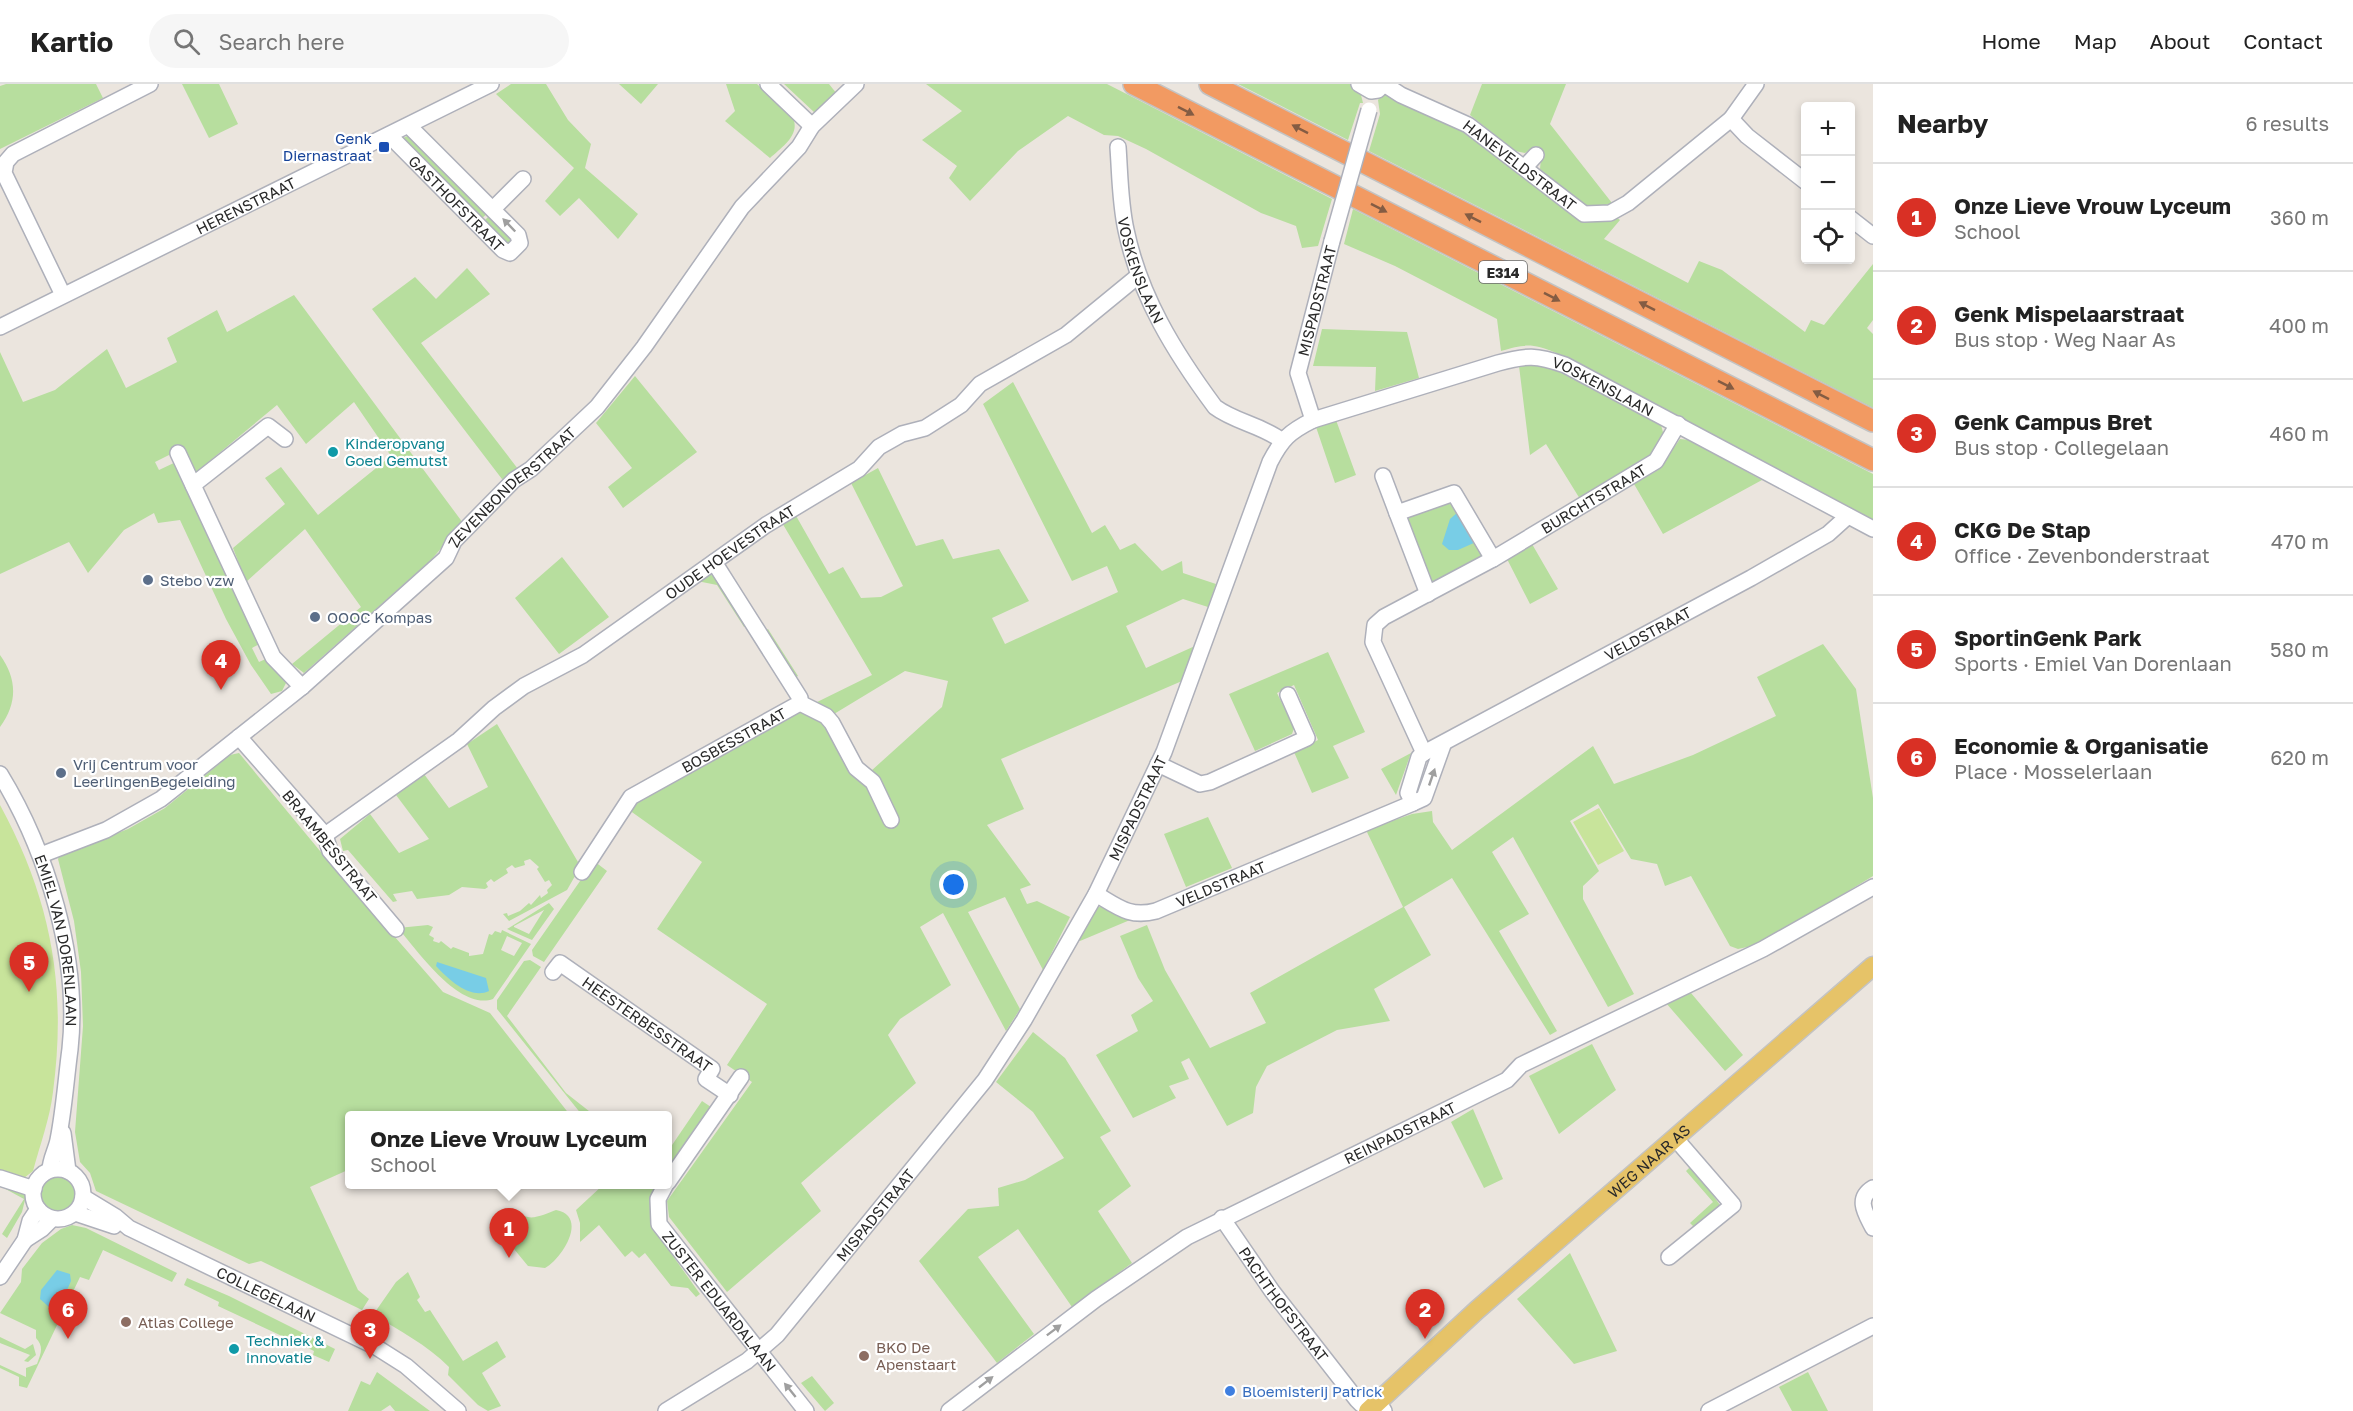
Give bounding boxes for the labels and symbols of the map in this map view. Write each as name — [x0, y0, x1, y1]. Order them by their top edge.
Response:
one-way arrow — [1177, 105, 1195, 115]
street label: HANEVELDSTRAAT — [1460, 116, 1580, 214]
one-way arrow — [1291, 125, 1308, 134]
place label: Genk Diernastraat — [283, 129, 373, 164]
marker: Genk Diernastraat — [377, 140, 391, 154]
street label: GASTHOFSTRAAT — [405, 151, 508, 255]
street label: HERENSTRAAT — [193, 173, 298, 238]
one-way arrow — [1370, 204, 1387, 213]
one-way arrow — [1465, 213, 1482, 223]
street label: VOSKENSLAAN — [1115, 215, 1168, 326]
one-way arrow — [503, 219, 517, 233]
street label: MISPADSTRAAT — [1294, 243, 1340, 358]
road number: E314 — [1479, 261, 1527, 283]
one-way arrow — [1544, 292, 1561, 302]
one-way arrow — [1638, 301, 1655, 311]
street label: VOSKENSLAAN — [1550, 352, 1657, 420]
one-way arrow — [1718, 381, 1735, 390]
one-way arrow — [1812, 390, 1830, 400]
street label: ZEVENBONDERSTRAAT — [444, 423, 579, 550]
place label: Kinderopvang Goed Gemutst — [345, 434, 448, 469]
marker: Kinderopvang Goed Gemutst — [326, 445, 340, 459]
street label: BURCHTSTRAAT — [1538, 460, 1649, 537]
street label: OUDE HOEVESTRAAT — [661, 501, 798, 603]
place label: Stebo vzw — [160, 571, 234, 589]
marker: Stebo vzw — [141, 573, 155, 587]
street label: VELDSTRAAT — [1601, 603, 1694, 664]
place label: OOOC Kompas — [327, 608, 432, 626]
marker: OOOC Kompas — [308, 610, 322, 624]
pin: 4 — [202, 640, 240, 690]
street label: BOSBESSTRAAT — [678, 704, 789, 776]
street label: MISPADSTRAAT — [1104, 753, 1170, 863]
place label: Vrij Centrum voor LeerlingenBegeleiding — [73, 755, 236, 790]
marker: Vrij Centrum voor LeerlingenBegeleiding — [54, 766, 68, 780]
one-way arrow — [1427, 768, 1437, 786]
street label: BRAAMBESSTRAAT — [279, 786, 381, 906]
street label: EMIEL VAN DORENLAAN — [31, 852, 81, 1027]
street label: VELDSTRAAT — [1173, 857, 1268, 911]
your location — [939, 870, 968, 899]
pin: 5 — [9, 942, 48, 992]
street label: HEESTERBESSTRAAT — [579, 972, 716, 1075]
street label: REINPADSTRAAT — [1341, 1098, 1459, 1168]
street label: WEG NAAR AS — [1604, 1120, 1694, 1201]
street label: MISPADSTRAAT — [832, 1165, 918, 1265]
pin: 1 — [490, 1208, 528, 1258]
street label: ZUSTER EDUARDALAAN — [659, 1227, 780, 1375]
street label: PACHTHOFSTRAAT — [1235, 1243, 1332, 1365]
street label: COLLEGELAAN — [214, 1263, 319, 1326]
pin: 6 — [48, 1290, 88, 1339]
pin: 2 — [1406, 1290, 1444, 1339]
pin: 3 — [350, 1310, 389, 1359]
place label: Atlas College — [138, 1313, 234, 1331]
marker: Atlas College — [119, 1315, 133, 1329]
one-way arrow — [1045, 1324, 1061, 1336]
place label: Techniek & innovatie — [246, 1331, 324, 1366]
place label: BKO De Apenstaart — [876, 1338, 956, 1373]
marker: Techniek & innovatie — [227, 1342, 241, 1356]
marker: BKO De Apenstaart — [857, 1349, 871, 1363]
one-way arrow — [978, 1377, 993, 1389]
one-way arrow — [783, 1382, 796, 1398]
place label: Bloemisterij Patrick — [1242, 1382, 1383, 1400]
marker: Bloemisterij Patrick — [1223, 1384, 1237, 1398]

